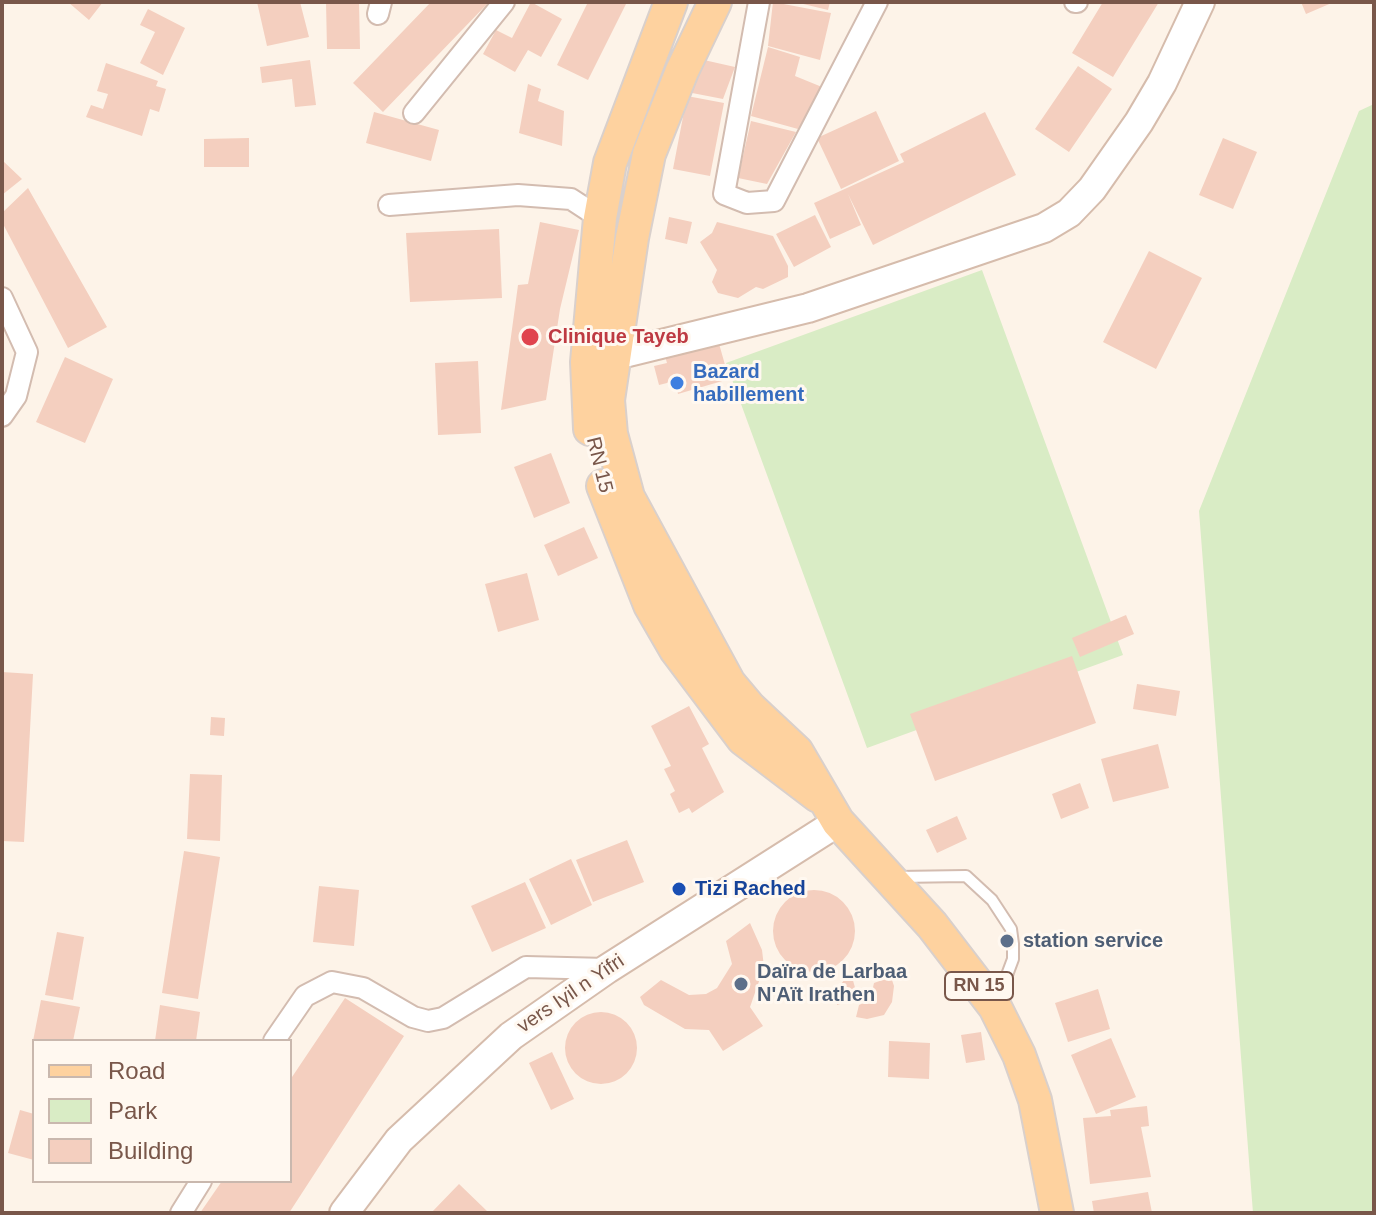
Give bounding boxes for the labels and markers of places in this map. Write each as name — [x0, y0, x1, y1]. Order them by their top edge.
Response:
place label: Clinique Tayeb — [548, 325, 689, 349]
marker: Clinique Tayeb — [519, 326, 541, 348]
place label: Bazard habillement — [693, 360, 804, 407]
marker: Bazard habillement — [668, 374, 686, 392]
place label: Tizi Rached — [695, 877, 806, 901]
marker: Tizi Rached — [670, 880, 688, 898]
place label: station service — [1023, 929, 1163, 953]
marker: station service — [998, 932, 1016, 950]
place label: Daïra de Larbaa N'Aït Irathen — [757, 960, 907, 1007]
marker: Daïra de Larbaa N'Aït Irathen — [732, 975, 750, 993]

